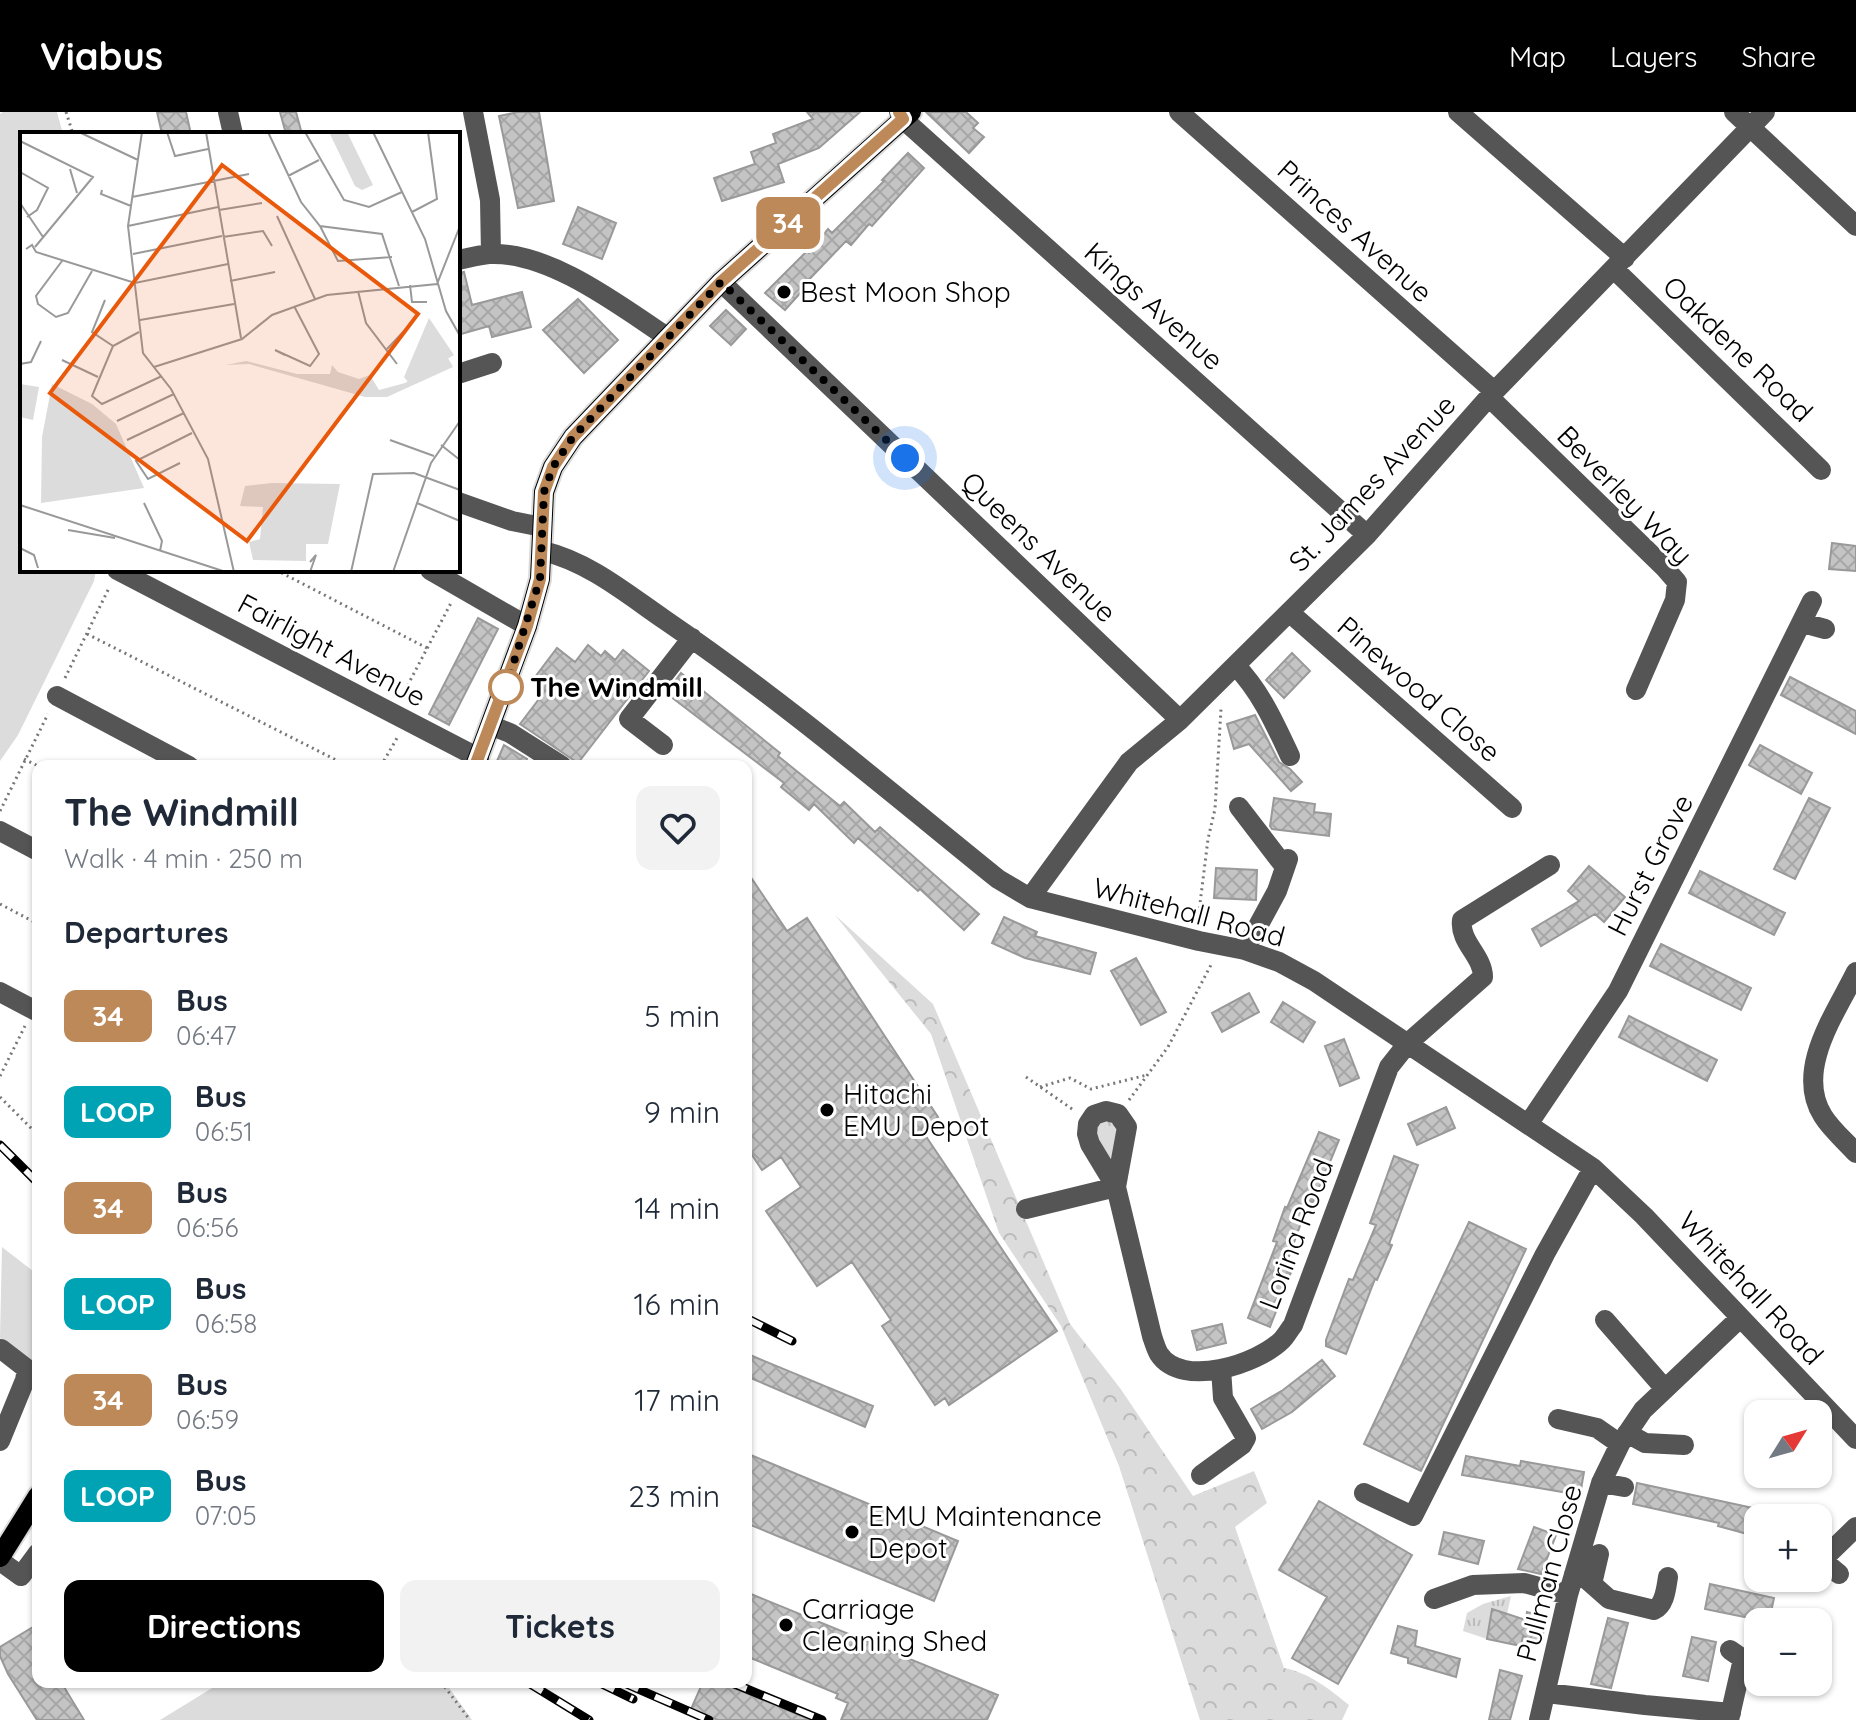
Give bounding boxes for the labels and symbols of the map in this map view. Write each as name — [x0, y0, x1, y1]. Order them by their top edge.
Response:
inset map — [20, 132, 460, 572]
street label: Princes Avenue — [1271, 152, 1440, 309]
line badge: 34 — [752, 197, 824, 249]
street label: Kings Avenue — [1078, 234, 1231, 377]
street label: Oakdene Road — [1656, 268, 1821, 429]
place label: Best Moon Shop — [800, 274, 1011, 309]
marker: Best Moon Shop — [775, 283, 793, 301]
street label: St. James Avenue — [1281, 387, 1462, 578]
street label: Beverley Way — [1550, 418, 1701, 572]
your location — [885, 438, 925, 478]
street label: Queens Avenue — [955, 464, 1124, 629]
street label: Fairlight Avenue — [232, 585, 432, 714]
street label: Pinewood Close — [1331, 608, 1508, 769]
place label: The Windmill — [530, 669, 703, 704]
marker: The Windmill — [489, 670, 523, 704]
street label: Hurst Grove — [1599, 788, 1700, 941]
street label: Whitehall Road — [1089, 869, 1289, 954]
place label: Hitachi EMU Depot — [843, 1076, 989, 1143]
marker: Hitachi EMU Depot — [818, 1101, 836, 1119]
street label: Lorina Road — [1251, 1153, 1340, 1314]
street label: Whitehall Road — [1671, 1204, 1831, 1372]
north arrow — [1744, 1400, 1832, 1488]
street label: Pullman Close — [1508, 1480, 1589, 1665]
place label: EMU Maintenance Depot — [868, 1498, 1102, 1565]
marker: EMU Maintenance Depot — [843, 1523, 861, 1541]
place label: Carriage Cleaning Shed — [802, 1591, 987, 1658]
marker: Carriage Cleaning Shed — [777, 1616, 795, 1634]

